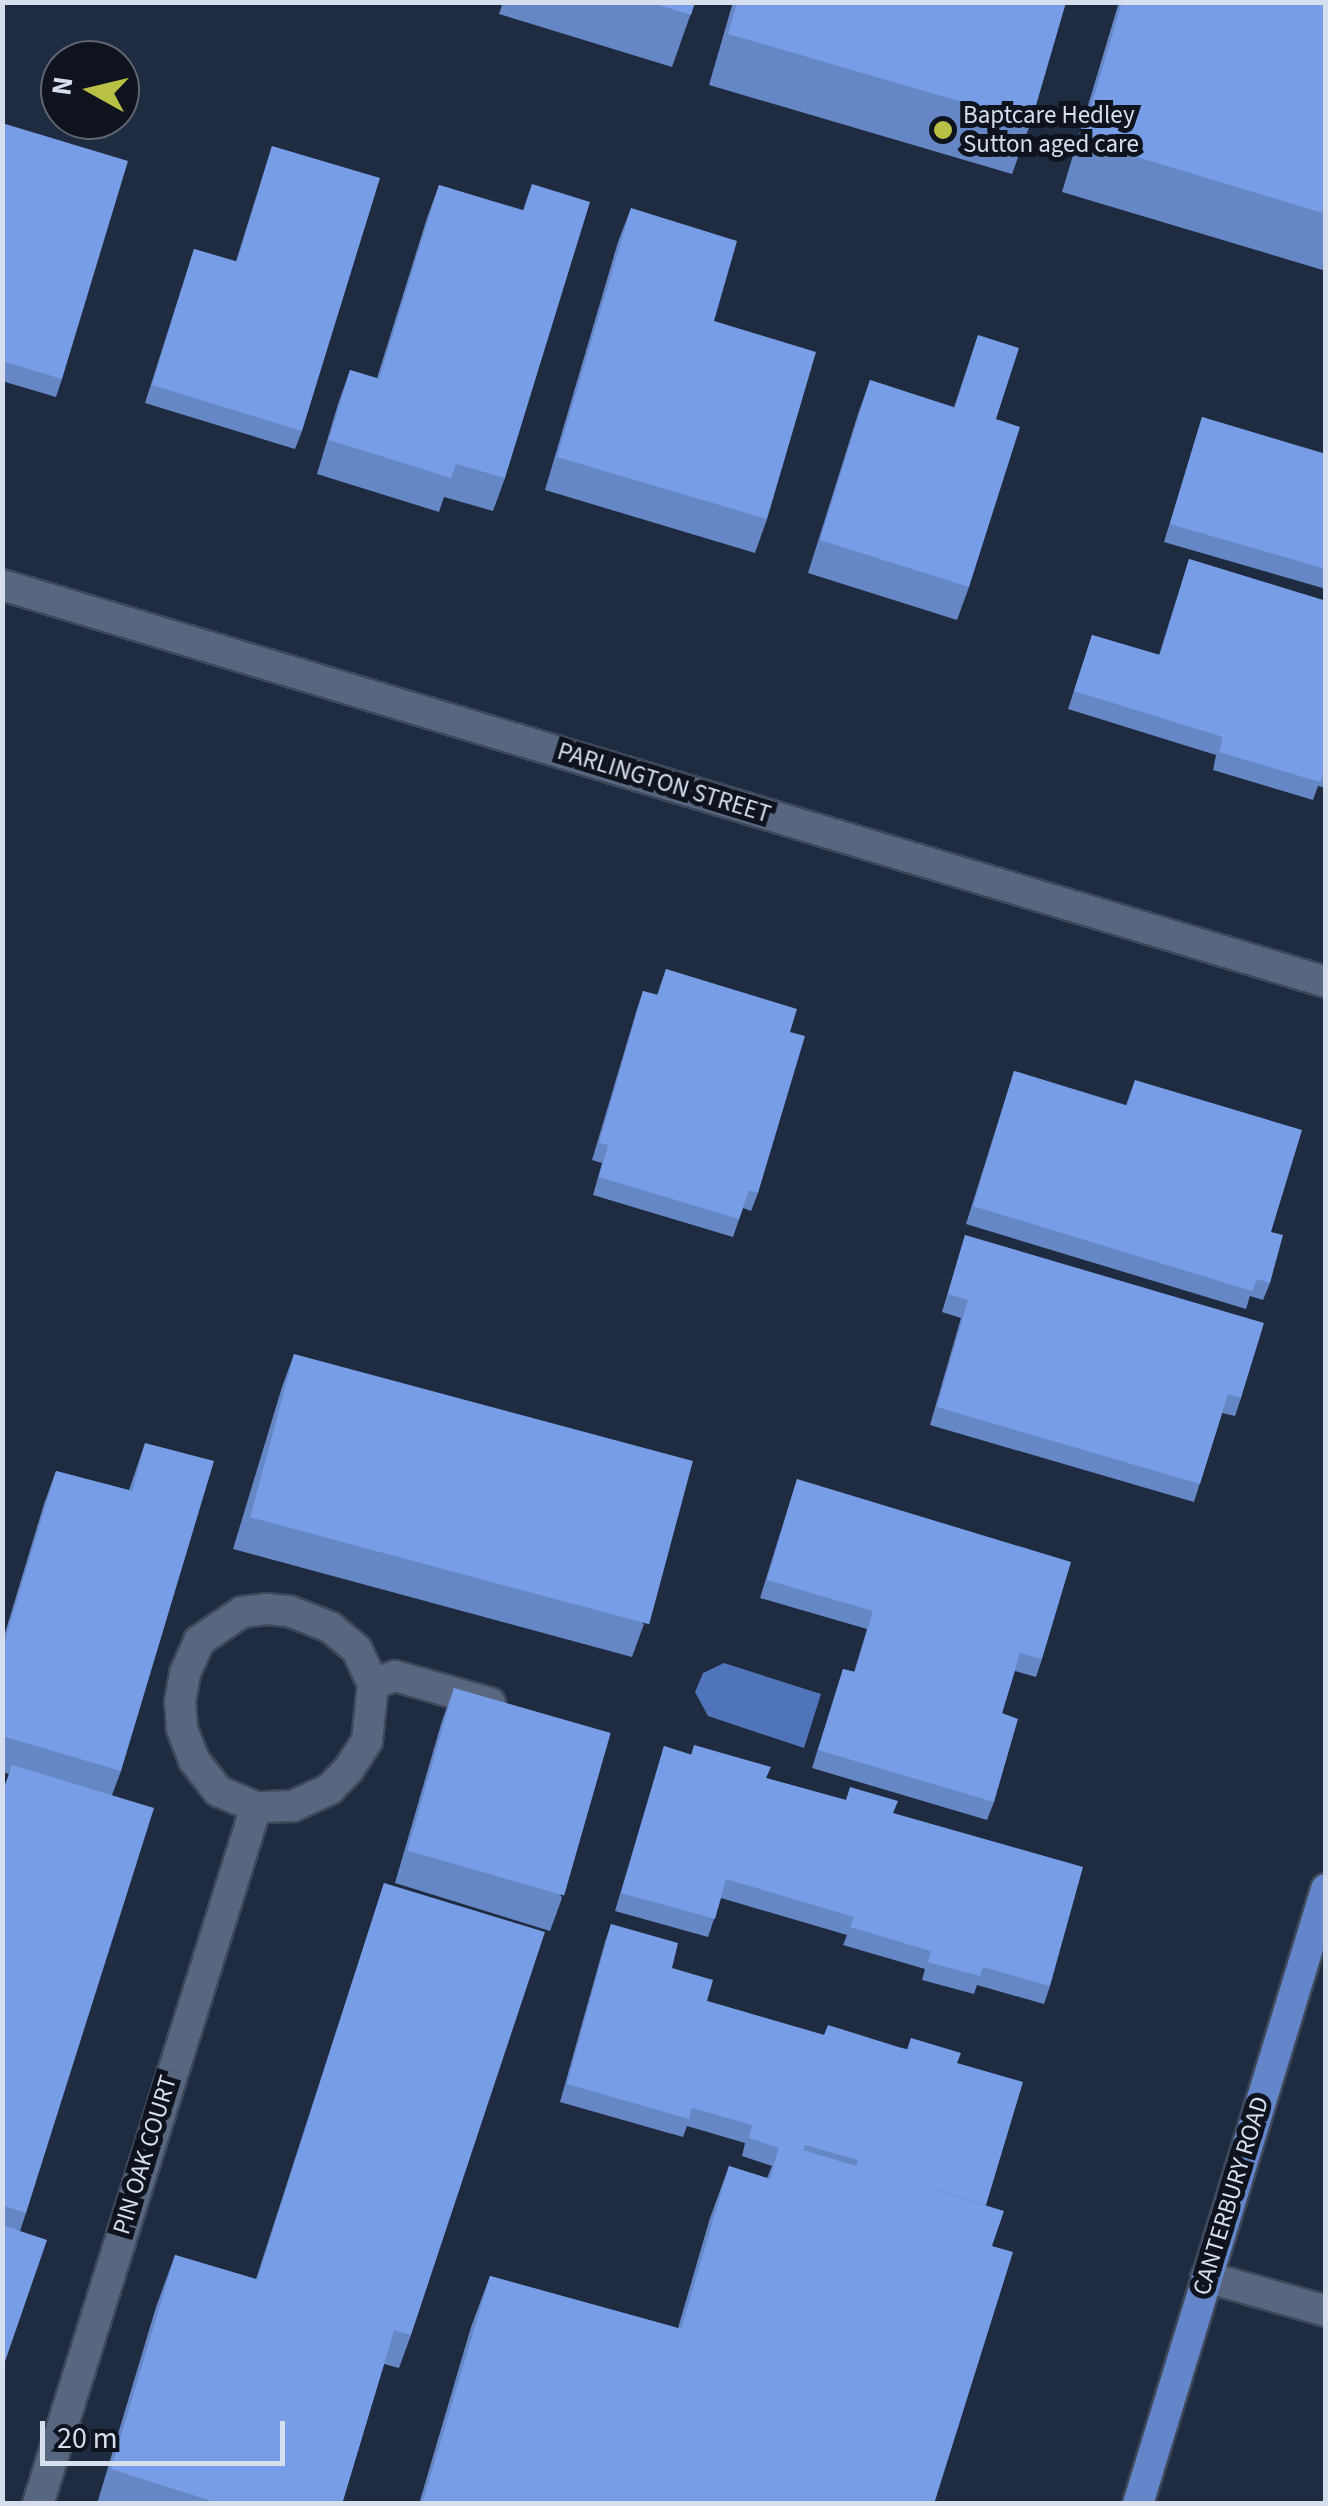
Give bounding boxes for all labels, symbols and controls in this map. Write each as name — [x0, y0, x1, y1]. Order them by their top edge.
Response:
north arrow — [40, 40, 140, 140]
text: N — [41, 74, 83, 98]
place label: Baptcare Hedley Sutton aged care — [963, 101, 1139, 160]
marker: Baptcare Hedley Sutton aged care — [932, 119, 954, 141]
street label: PARLINGTON STREET — [554, 736, 774, 830]
street label: PIN OAK COURT — [107, 2072, 183, 2238]
street label: CANTERBURY ROAD — [1187, 2093, 1275, 2299]
scale bar — [45, 2401, 290, 2463]
text: 20 m — [57, 2417, 118, 2460]

